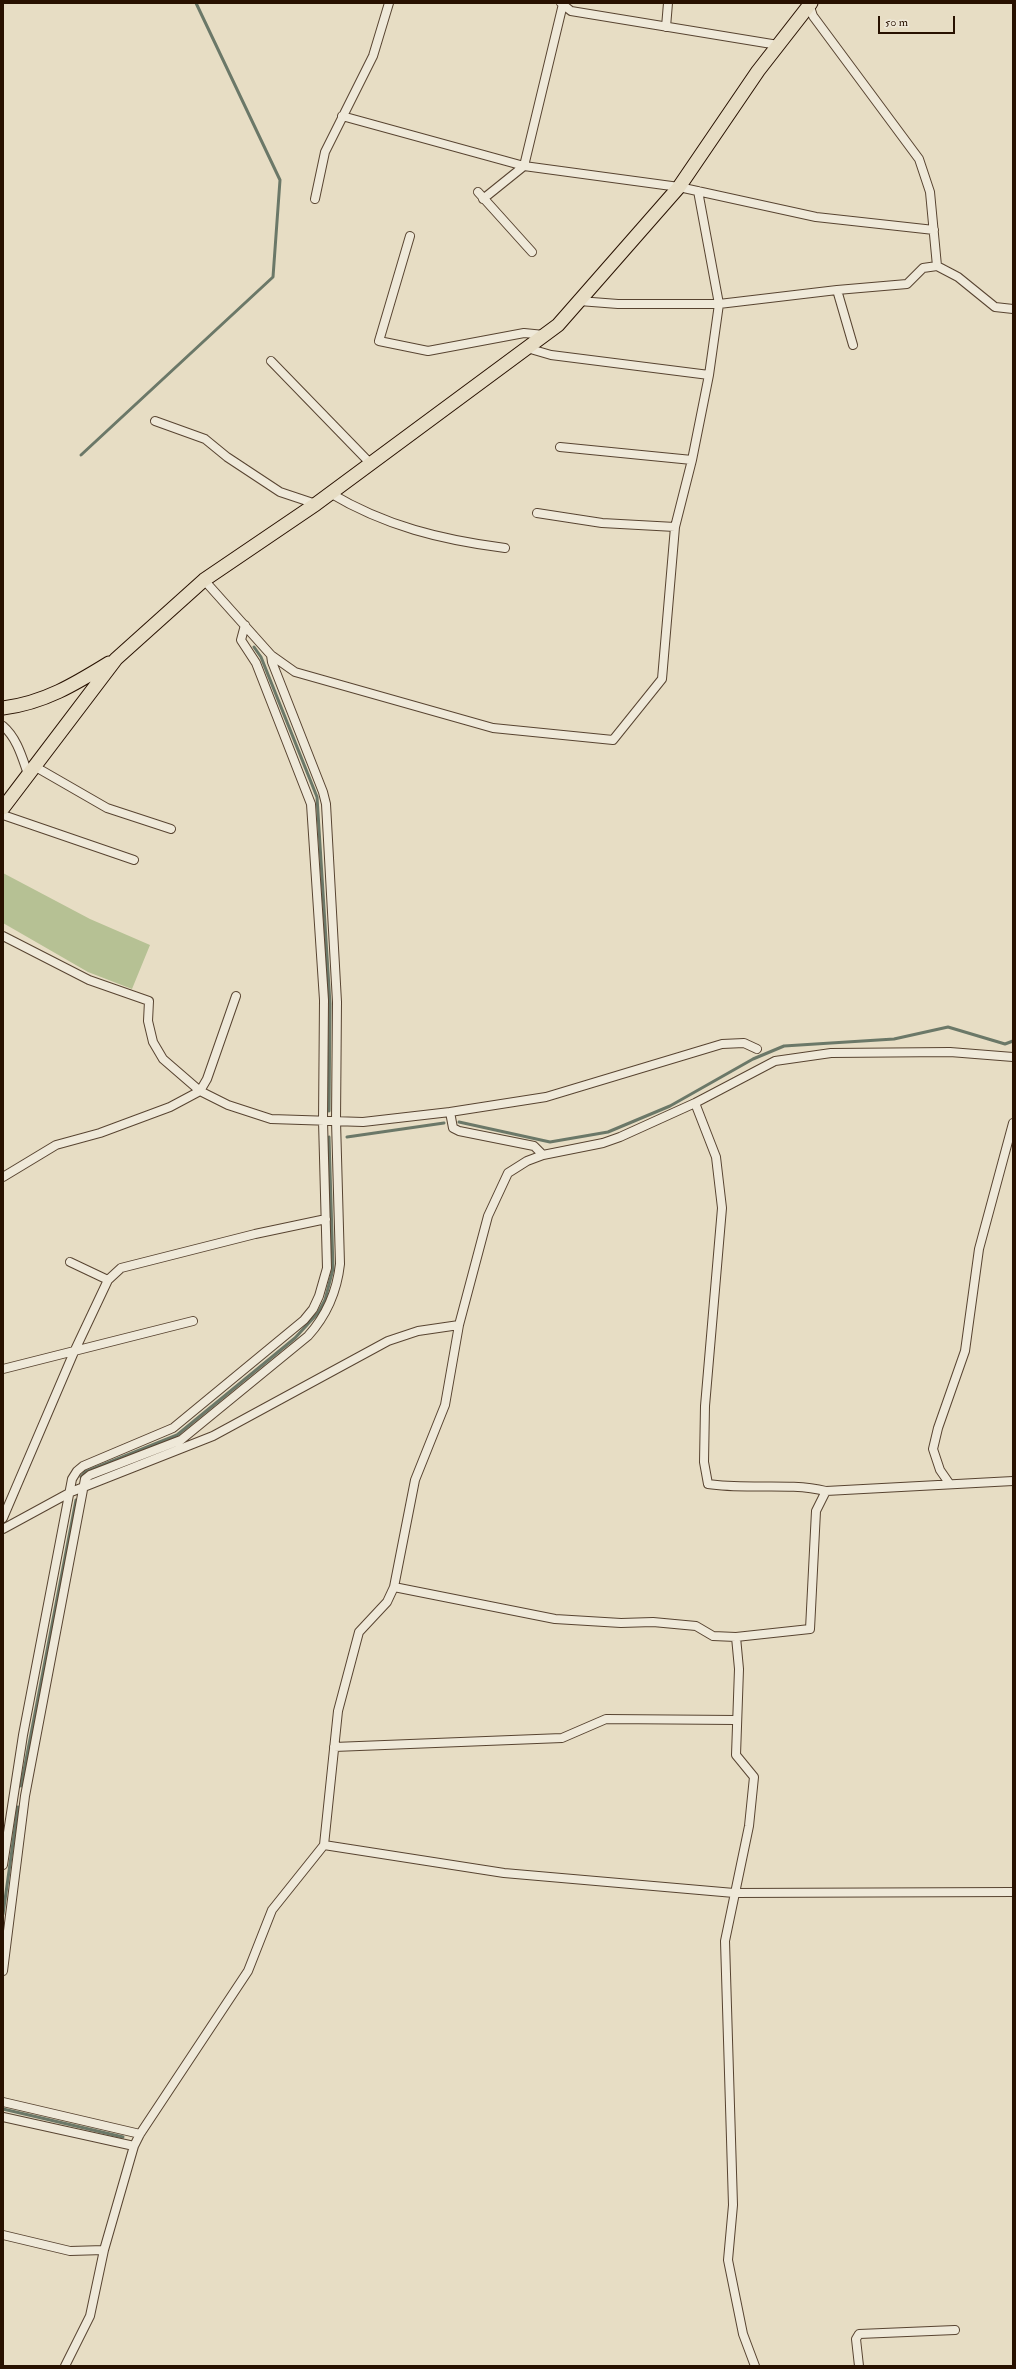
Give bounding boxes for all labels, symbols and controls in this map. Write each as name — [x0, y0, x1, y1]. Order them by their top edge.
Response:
scale bar — [880, 8, 957, 34]
text: 50 m — [885, 15, 908, 30]

